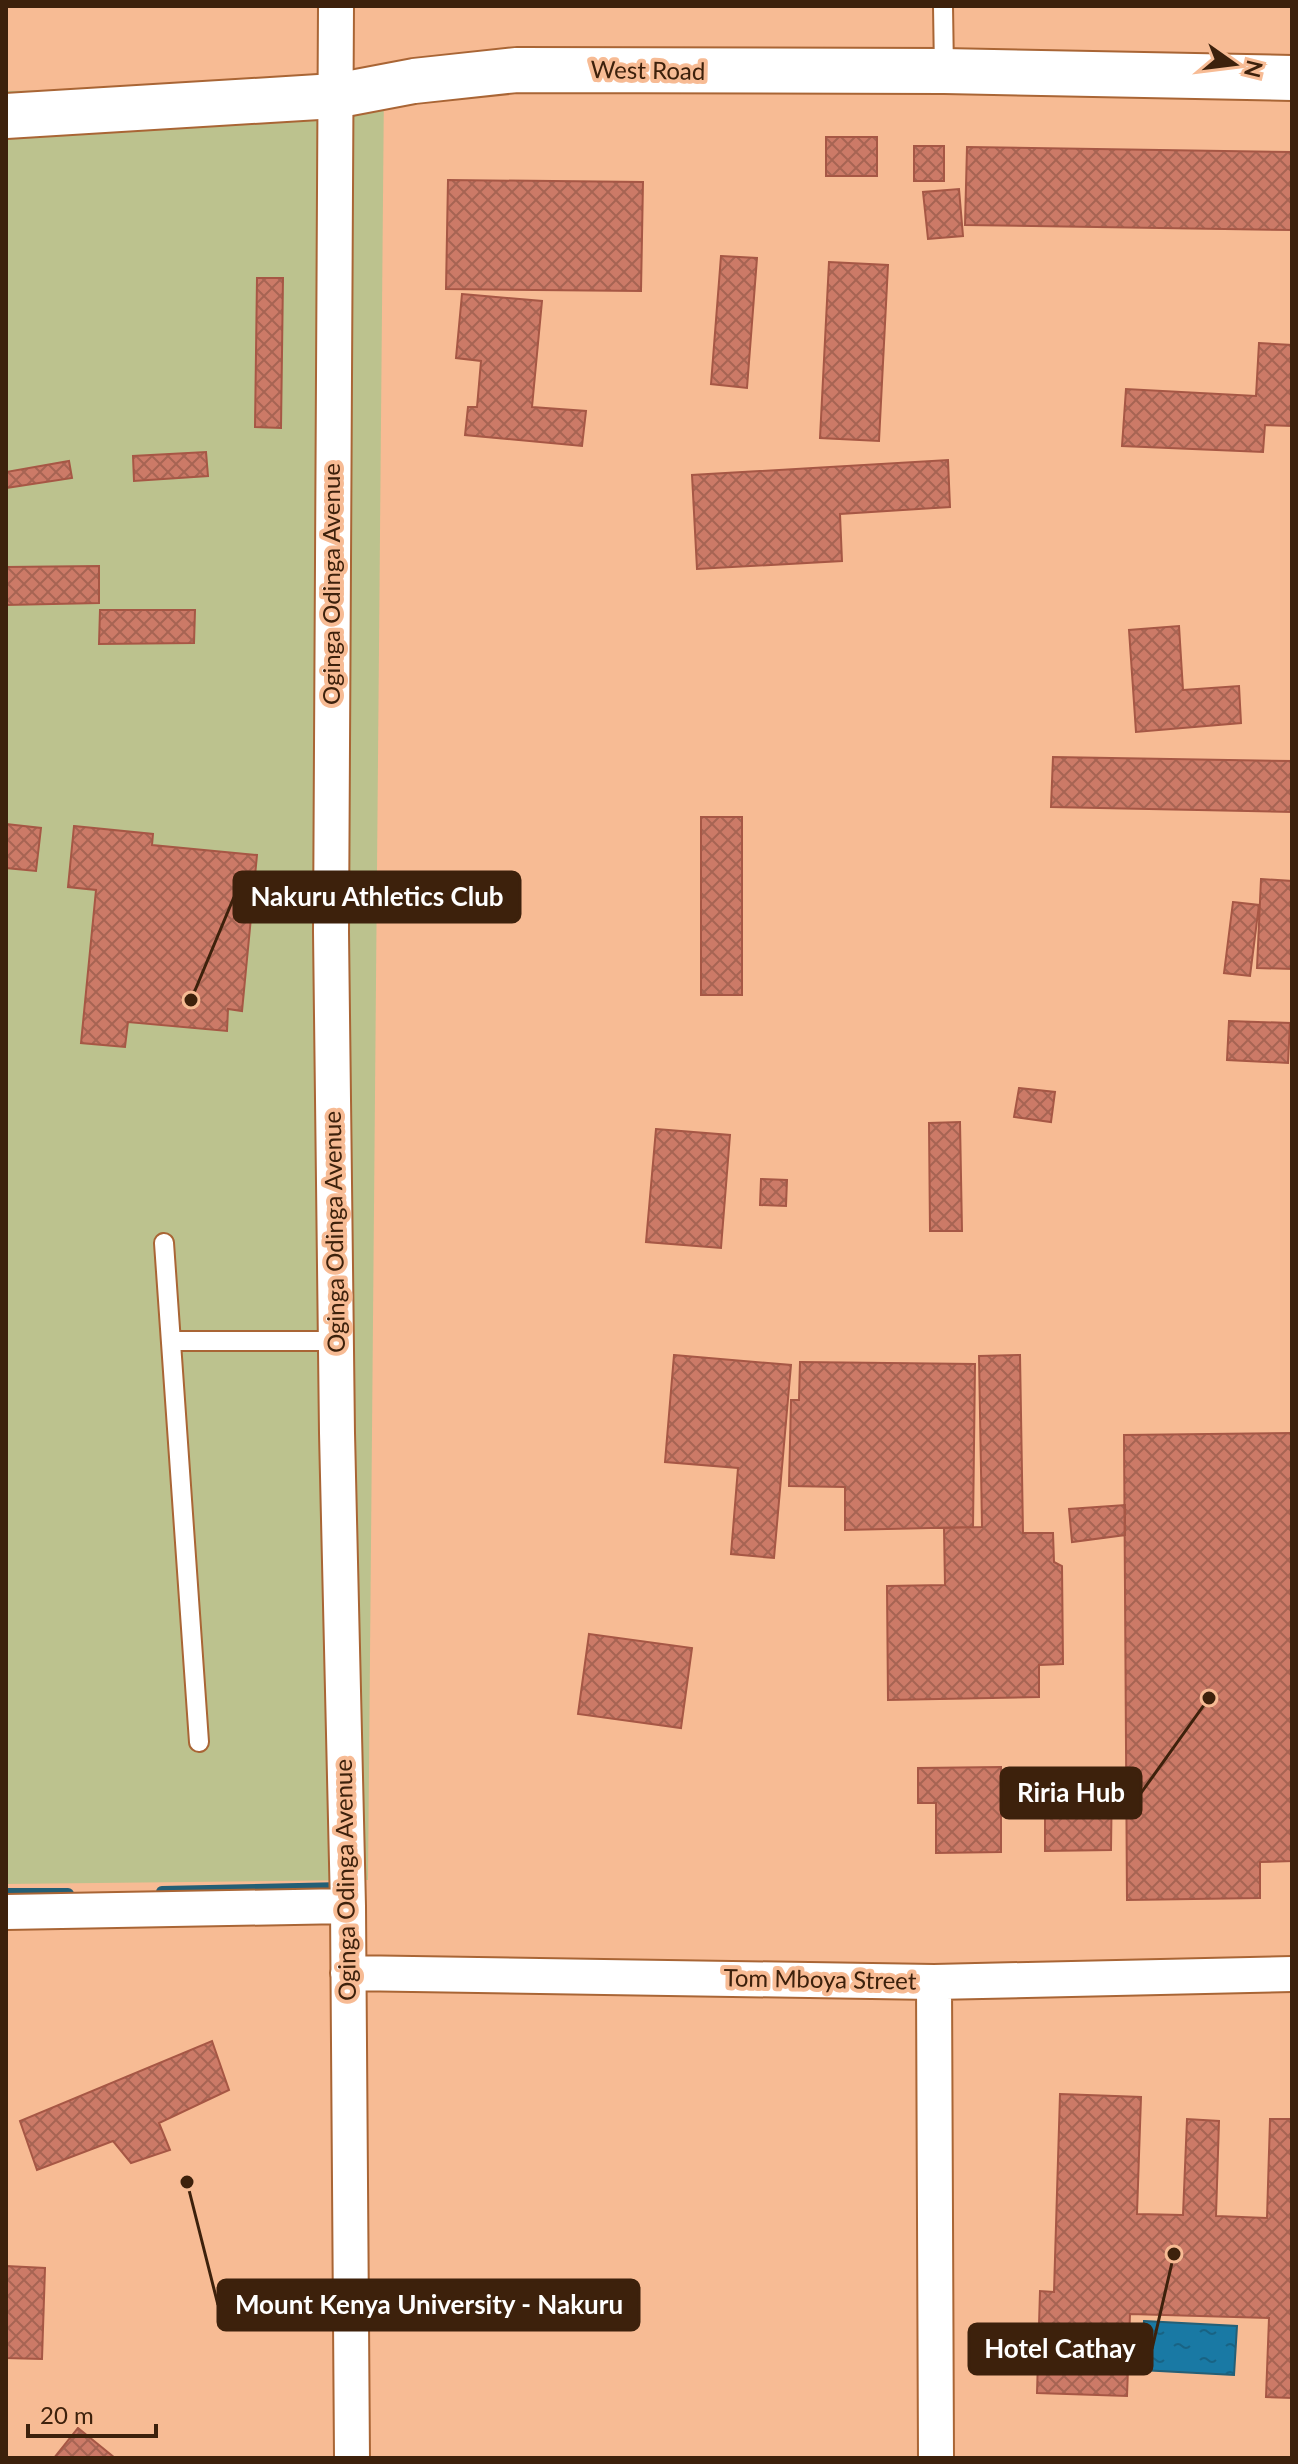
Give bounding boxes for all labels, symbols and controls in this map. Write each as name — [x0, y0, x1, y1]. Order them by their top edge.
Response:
north arrow — [1194, 24, 1274, 104]
street label: West Road — [591, 54, 706, 85]
text: N — [1239, 57, 1269, 80]
street label: Oginga Odinga Avenue — [316, 463, 345, 705]
callout: Nakuru Athletics Club — [234, 872, 520, 922]
text: Nakuru Athletics Club — [250, 880, 504, 912]
street label: Oginga Odinga Avenue — [317, 1111, 350, 1353]
street label: Oginga Odinga Avenue — [328, 1759, 361, 2001]
callout: Riria Hub — [1001, 1768, 1141, 1818]
text: Riria Hub — [1017, 1776, 1125, 1808]
street label: Tom Mboya Street — [723, 1962, 917, 1995]
callout: Mount Kenya University - Nakuru — [218, 2280, 639, 2330]
text: Mount Kenya University - Nakuru — [235, 2288, 623, 2320]
callout: Hotel Cathay — [969, 2324, 1152, 2374]
text: Hotel Cathay — [984, 2332, 1136, 2364]
scale bar — [28, 2388, 156, 2438]
text: 20 m — [40, 2400, 94, 2429]

